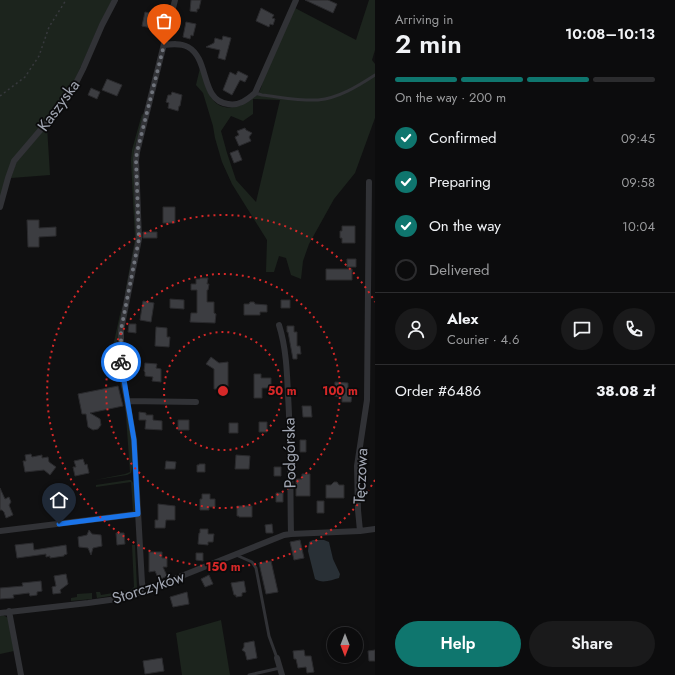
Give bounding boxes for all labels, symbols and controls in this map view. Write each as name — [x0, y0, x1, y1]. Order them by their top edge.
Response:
pin — [147, 4, 181, 45]
icon: bag — [153, 10, 175, 32]
text: Arriving in — [395, 10, 453, 29]
text: 10:08–10:13 — [565, 23, 655, 45]
text: 2 min — [395, 25, 462, 63]
street label: Kaszyska — [32, 75, 85, 136]
text: On the way · 200 m — [395, 88, 506, 107]
icon: check — [395, 127, 417, 149]
text: Confirmed — [429, 127, 497, 149]
text: 09:45 — [621, 129, 655, 148]
icon: check — [395, 171, 417, 193]
text: Preparing — [429, 171, 491, 193]
text: 09:58 — [621, 173, 655, 192]
icon: check — [395, 215, 417, 237]
text: On the way — [429, 215, 501, 237]
text: 10:04 — [622, 217, 655, 236]
text: Delivered — [429, 259, 490, 281]
button: person — [395, 308, 437, 350]
text: Alex — [447, 308, 478, 330]
button: chat — [561, 308, 603, 350]
button: phone — [613, 308, 655, 350]
text: Courier · 4.6 — [447, 330, 520, 349]
courier — [101, 342, 141, 382]
icon: bike — [110, 351, 132, 373]
text: Order #6486 — [395, 380, 481, 402]
text: 38.08 zł — [596, 380, 655, 402]
text: 50 m — [267, 382, 297, 400]
text: 100 m — [322, 382, 358, 400]
centre of rings — [216, 384, 230, 398]
street label: Podgórska — [277, 417, 302, 489]
street label: Tęczowa — [348, 448, 373, 505]
pin — [42, 483, 76, 524]
icon: home — [48, 489, 70, 511]
text: 150 m — [205, 558, 241, 576]
street label: Storczyków — [109, 565, 188, 610]
button: Help — [395, 621, 521, 667]
button: Share — [529, 621, 655, 667]
north arrow — [327, 627, 363, 663]
map controls — [327, 627, 363, 663]

